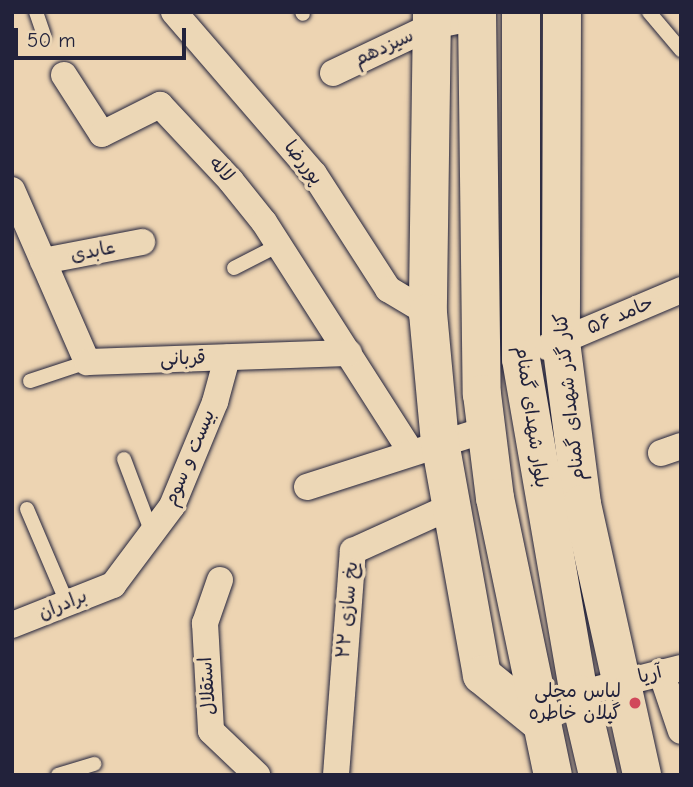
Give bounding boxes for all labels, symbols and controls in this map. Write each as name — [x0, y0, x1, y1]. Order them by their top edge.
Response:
scale bar — [18, 14, 189, 58]
street label: سیزدهم — [351, 24, 417, 72]
text: 50 m — [27, 28, 76, 52]
street label: پوررضا — [279, 136, 327, 190]
street label: لاله — [204, 152, 238, 188]
street label: عابدی — [69, 237, 117, 267]
street label: حامد ۵۶ — [584, 292, 656, 340]
street label: کنار گذر شهدای گمنام — [550, 312, 590, 482]
street label: بلوار شهدای گمنام — [510, 345, 552, 489]
street label: قربانی — [160, 347, 206, 371]
street label: بیست و سوم — [160, 406, 220, 510]
street label: یخ سازی ۲۲ — [332, 561, 364, 659]
street label: برادران — [35, 585, 91, 625]
street label: استقلال — [195, 656, 221, 716]
street label: آریا — [636, 661, 664, 689]
place label: لباس محلی گیلان خاطره — [529, 681, 621, 725]
marker: لباس محلی گیلان خاطره — [627, 695, 643, 711]

